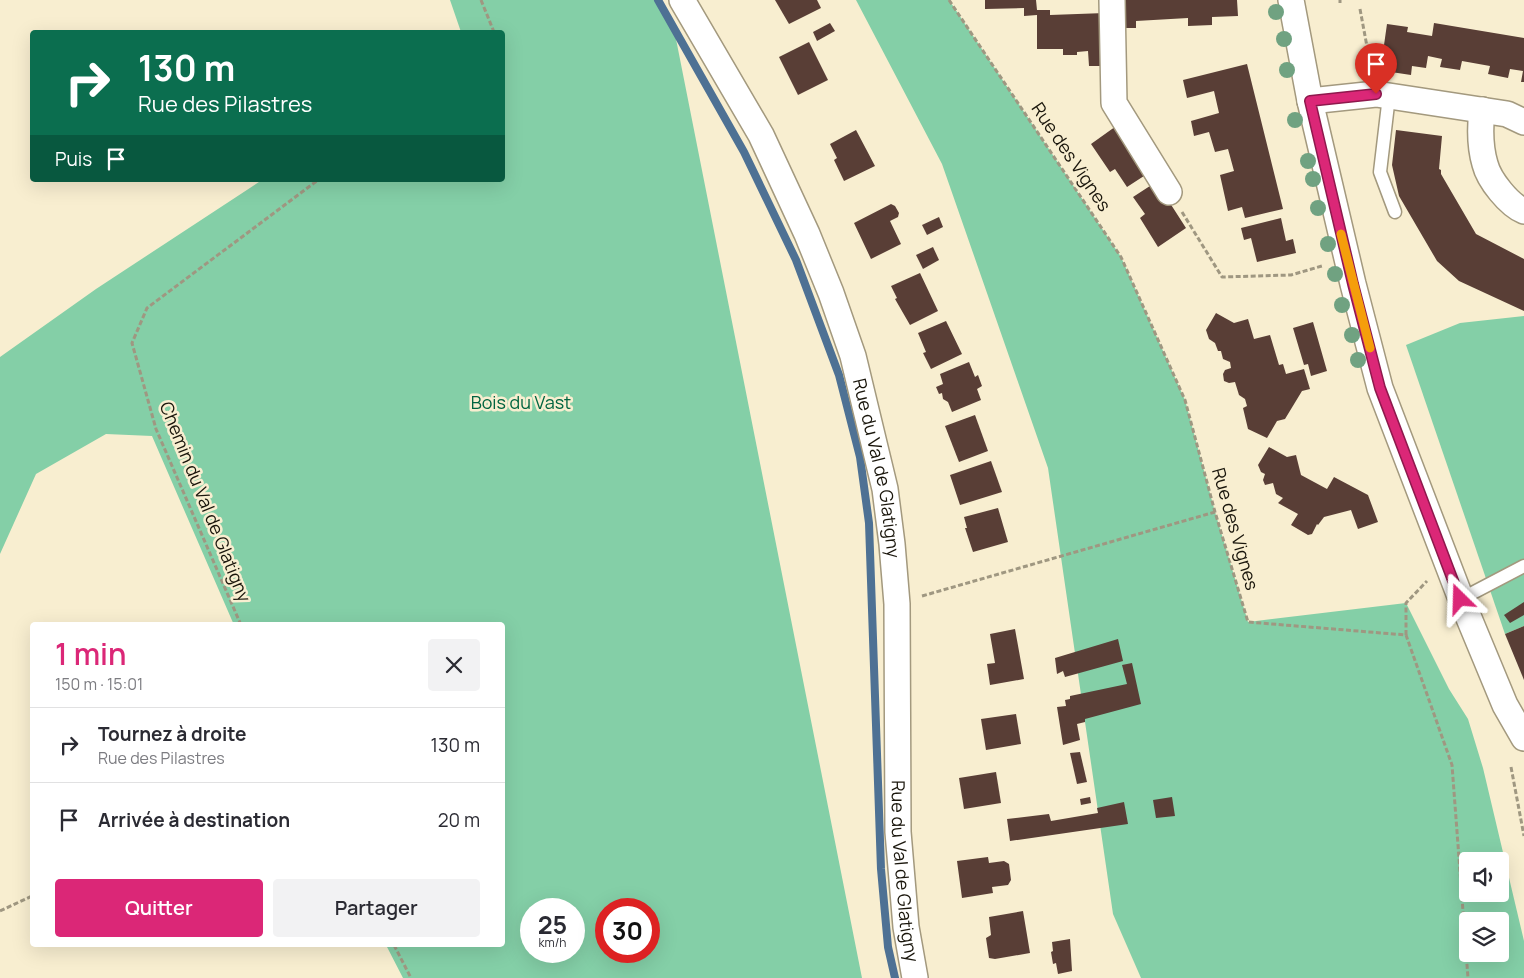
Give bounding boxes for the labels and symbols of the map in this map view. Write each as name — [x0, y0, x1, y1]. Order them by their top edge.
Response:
pin — [1355, 43, 1397, 94]
street label: Rue des Vignes — [1027, 97, 1117, 216]
street label: Rue du Val de Glatigny — [848, 376, 906, 559]
park label: Bois du Vast — [471, 390, 571, 414]
street label: Chemin du Val de Glatigny — [155, 398, 257, 606]
street label: Rue des Vignes — [1207, 465, 1265, 593]
position arrow — [1433, 572, 1485, 624]
street label: Rue du Val de Glatigny — [887, 780, 925, 964]
speed limit sign: 30 — [595, 898, 660, 963]

